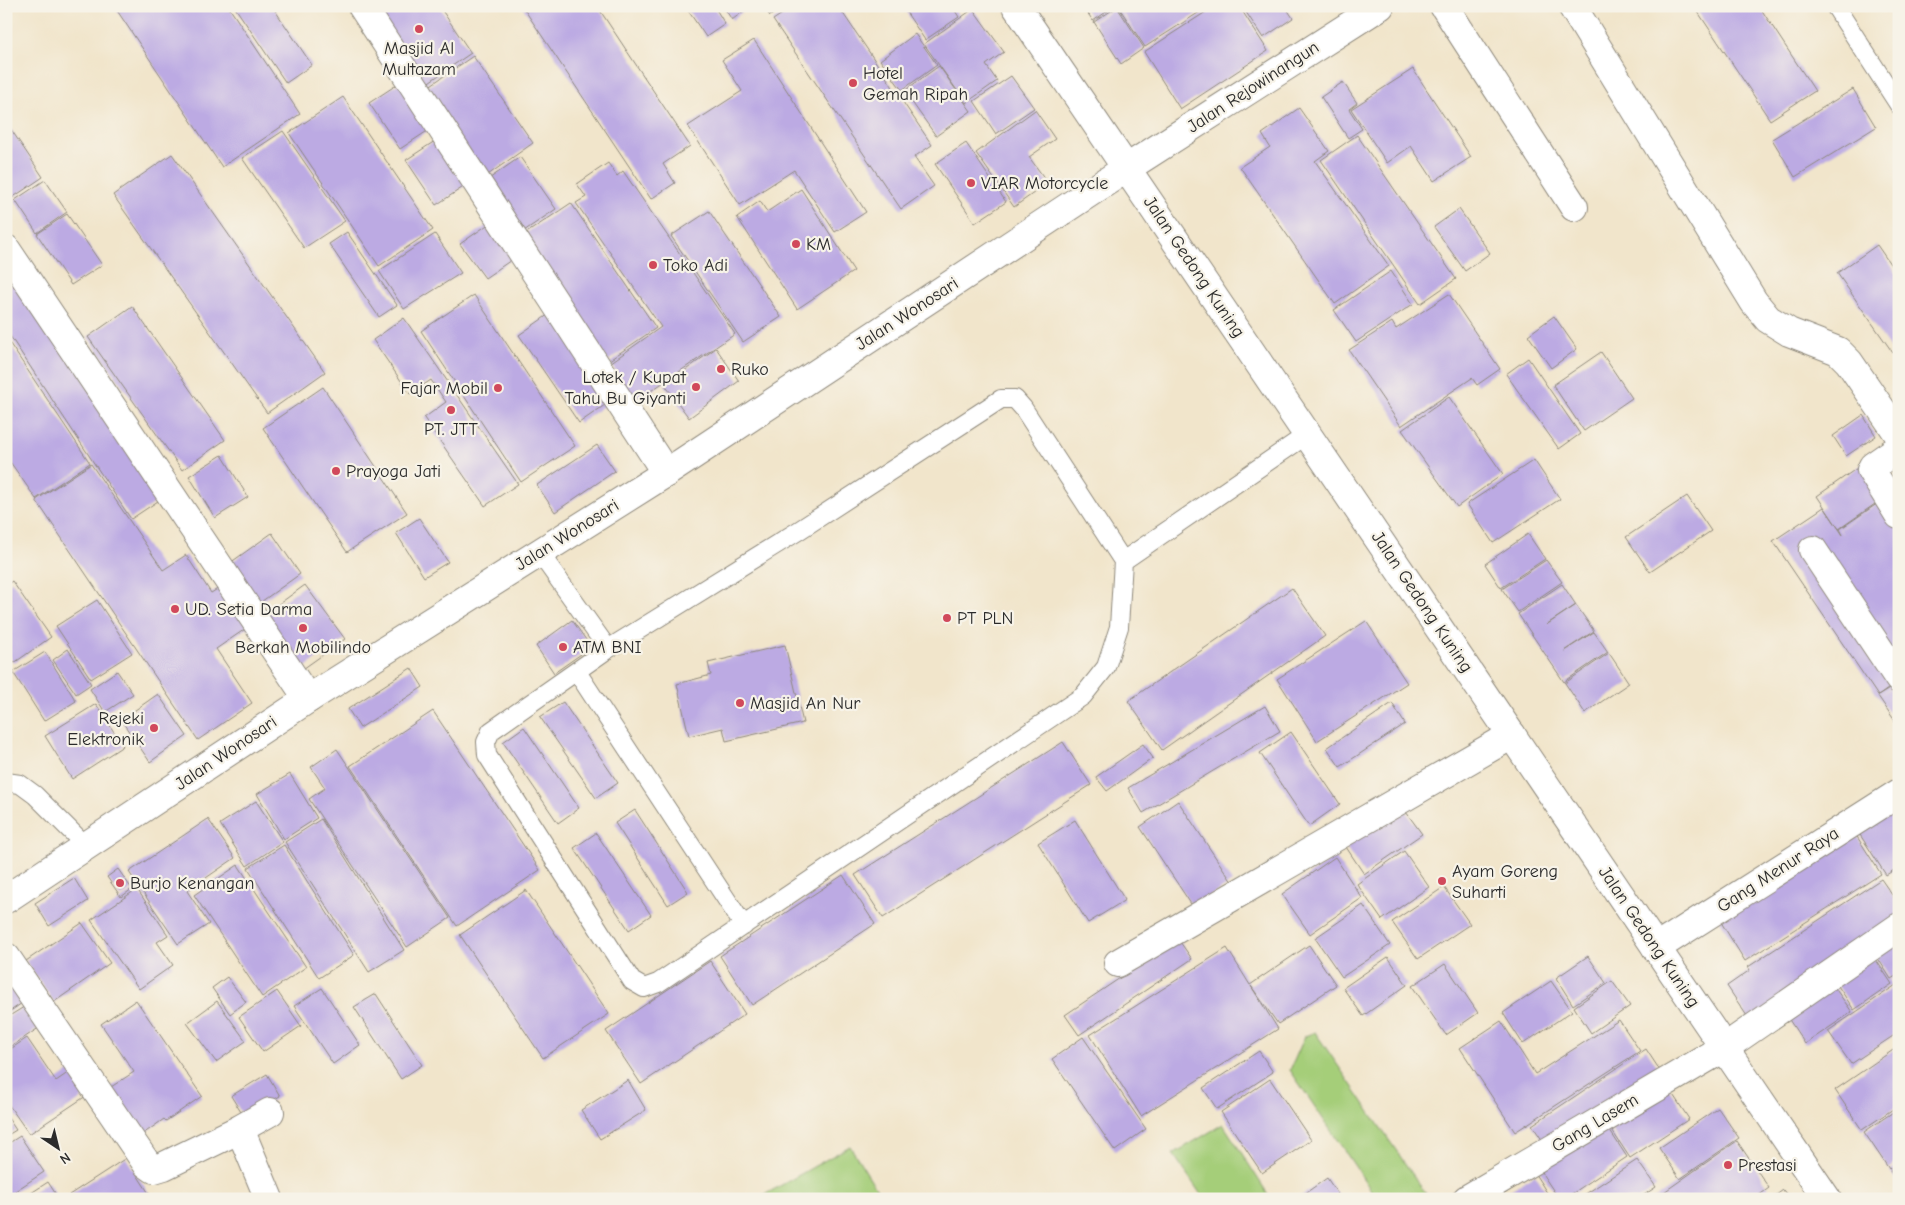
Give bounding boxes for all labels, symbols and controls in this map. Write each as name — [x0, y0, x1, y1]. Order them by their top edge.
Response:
marker: Masjid Al Multazam — [413, 23, 425, 35]
street label: Jalan Rejowinangun — [1183, 37, 1323, 137]
place label: Masjid Al Multazam — [382, 38, 456, 80]
place label: Hotel Gemah Ripah — [863, 63, 968, 105]
marker: Hotel Gemah Ripah — [847, 77, 859, 89]
place label: VIAR Motorcycle — [981, 173, 1108, 194]
marker: VIAR Motorcycle — [965, 177, 977, 189]
street label: Jalan Gedong Kuning — [1139, 192, 1249, 342]
place label: KM — [806, 234, 831, 255]
marker: KM — [790, 238, 802, 250]
place label: Toko Adi — [663, 255, 728, 276]
marker: Toko Adi — [647, 259, 659, 271]
street label: Jalan Wonosari — [852, 273, 962, 355]
place label: Ruko — [731, 359, 769, 380]
marker: Ruko — [715, 363, 727, 375]
place label: Lotek / Kupat Tahu Bu Giyanti — [565, 367, 687, 409]
place label: Fajar Mobil — [400, 378, 488, 399]
marker: Lotek / Kupat Tahu Bu Giyanti — [690, 381, 702, 393]
marker: Fajar Mobil — [492, 382, 504, 394]
marker: PT. JTT — [445, 404, 457, 416]
place label: PT. JTT — [424, 419, 479, 440]
place label: Prayoga Jati — [346, 461, 441, 482]
marker: Prayoga Jati — [330, 465, 342, 477]
street label: Jalan Wonosari — [511, 495, 623, 575]
street label: Jalan Gedong Kuning — [1367, 527, 1477, 677]
place label: UD. Setia Darma — [185, 599, 312, 620]
marker: UD. Setia Darma — [169, 603, 181, 615]
place label: PT PLN — [957, 608, 1013, 629]
marker: PT PLN — [941, 612, 953, 624]
marker: Berkah Mobilindo — [297, 622, 309, 634]
place label: Berkah Mobilindo — [235, 637, 371, 658]
place label: ATM BNI — [573, 637, 642, 658]
marker: ATM BNI — [557, 641, 569, 653]
place label: Masjid An Nur — [750, 693, 861, 714]
marker: Masjid An Nur — [734, 697, 746, 709]
place label: Rejeki Elektronik — [67, 708, 144, 750]
street label: Jalan Wonosari — [171, 711, 281, 795]
marker: Rejeki Elektronik — [148, 722, 160, 734]
street label: Gang Menur Raya — [1713, 823, 1843, 917]
place label: Ayam Goreng Suharti — [1452, 861, 1558, 903]
street label: Jalan Gedong Kuning — [1594, 862, 1704, 1012]
place label: Burjo Kenangan — [130, 873, 254, 894]
marker: Ayam Goreng Suharti — [1436, 875, 1448, 887]
marker: Burjo Kenangan — [114, 877, 126, 889]
street label: Gang Lasem — [1548, 1089, 1642, 1157]
north arrow — [32, 1122, 82, 1172]
text: N — [57, 1149, 74, 1168]
place label: Prestasi — [1738, 1155, 1797, 1176]
marker: Prestasi — [1722, 1159, 1734, 1171]

